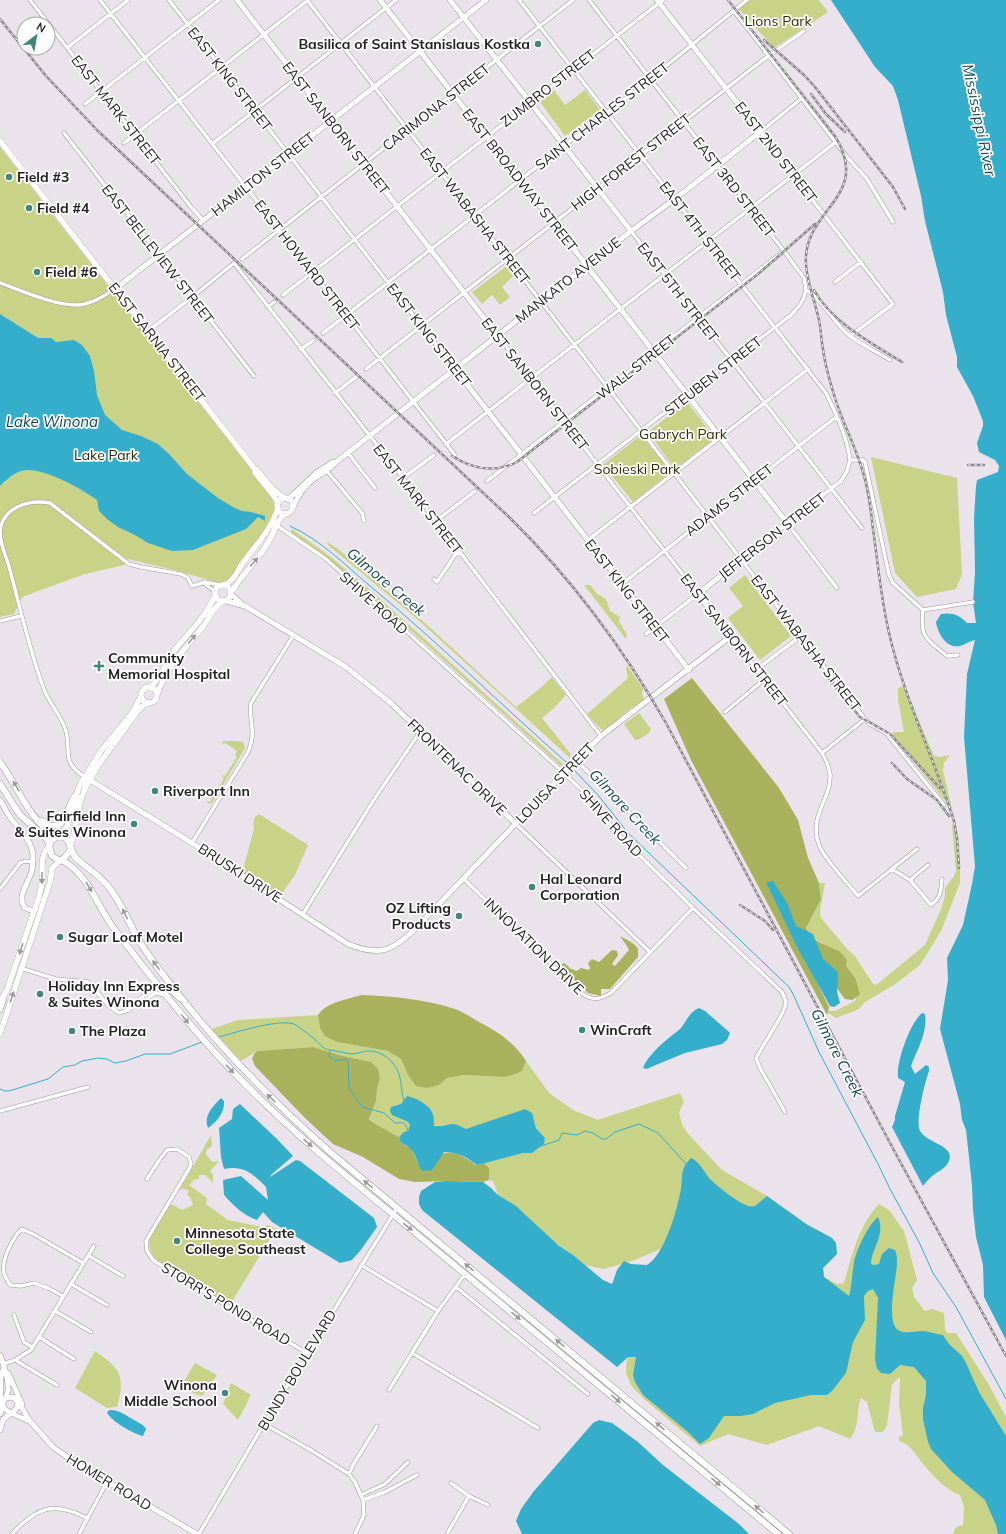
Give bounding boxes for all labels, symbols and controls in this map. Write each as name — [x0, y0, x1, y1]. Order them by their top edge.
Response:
park label: Lions Park — [744, 12, 812, 30]
north arrow — [16, 16, 56, 56]
text: N — [34, 19, 48, 36]
street label: EAST KING STREET — [184, 23, 277, 135]
place label: Basilica of Saint Stanislaus Kostka — [298, 35, 530, 53]
marker: Basilica of Saint Stanislaus Kostka — [533, 39, 543, 49]
street label: ZUMBRO STREET — [497, 45, 600, 131]
street label: EAST MARK STREET — [67, 51, 165, 169]
street label: EAST SANBORN STREET — [278, 58, 394, 199]
street label: SAINT CHARLES STREET — [531, 58, 673, 174]
street label: CARIMONA STREET — [379, 59, 494, 155]
water label: Mississippi River — [958, 62, 1001, 178]
street label: EAST 2ND STREET — [731, 98, 821, 207]
street label: EAST BROADWAY STREET — [458, 105, 582, 256]
street label: HIGH FOREST STREET — [567, 109, 695, 214]
street label: HAMILTON STREET — [208, 128, 319, 220]
street label: EAST 3RD STREET — [689, 133, 779, 241]
street label: EAST WABASHA STREET — [416, 144, 534, 288]
place label: Field #3 — [17, 168, 69, 186]
marker: Field #3 — [4, 172, 14, 182]
street label: EAST 4TH STREET — [656, 178, 745, 285]
street label: EAST BELLEVIEW STREET — [98, 181, 218, 328]
street label: EAST HOWARD STREET — [251, 196, 364, 334]
place label: Field #4 — [37, 199, 90, 217]
marker: Field #4 — [24, 203, 34, 213]
street label: MANKATO AVENUE — [512, 233, 624, 327]
street label: EAST 5TH STREET — [634, 239, 723, 346]
place label: Field #6 — [45, 263, 97, 281]
marker: Field #6 — [32, 267, 42, 277]
street label: EAST SARNIA STREET — [105, 279, 210, 406]
street label: EAST KING STREET — [383, 279, 476, 391]
street label: EAST SANBORN STREET — [477, 314, 593, 455]
street label: WALL STREET — [593, 330, 680, 403]
street label: STEUBEN STREET — [661, 332, 766, 420]
water label: Lake Winona — [6, 412, 98, 431]
park label: Gabrych Park — [639, 425, 728, 443]
street label: EAST MARK STREET — [369, 440, 467, 558]
park label: Lake Park — [74, 446, 139, 464]
park label: Sobieski Park — [594, 460, 681, 478]
street label: ADAMS STREET — [681, 460, 777, 540]
street label: JEFFERSON STREET — [715, 488, 830, 584]
street label: EAST KING STREET — [581, 535, 674, 647]
water label: Gilmore Creek — [343, 543, 431, 621]
one-way arrow — [249, 556, 258, 567]
street label: SHIVE ROAD — [336, 568, 412, 638]
street label: EAST SANBORN STREET — [676, 570, 792, 711]
street label: EAST WABASHA STREET — [747, 571, 865, 715]
one-way arrow — [188, 634, 197, 644]
place label: Community Memorial Hospital — [108, 649, 230, 683]
marker: Community Memorial Hospital — [93, 660, 105, 672]
street label: FRONTENAC DRIVE — [404, 715, 510, 819]
street label: LOUISA STREET — [512, 738, 599, 827]
water label: Gilmore Creek — [585, 765, 666, 850]
one-way arrow — [12, 781, 20, 791]
place label: Riverport Inn — [163, 782, 250, 800]
street label: SHIVE ROAD — [576, 785, 646, 861]
marker: Riverport Inn — [150, 786, 160, 796]
place label: Fairfield Inn & Suites Winona — [15, 807, 126, 841]
marker: Fairfield Inn & Suites Winona — [129, 819, 139, 829]
street label: BRUSKI DRIVE — [195, 839, 285, 907]
place label: Hal Leonard Corporation — [540, 870, 622, 904]
one-way arrow — [39, 872, 45, 885]
one-way arrow — [85, 882, 93, 892]
marker: Hal Leonard Corporation — [527, 882, 537, 892]
street label: INNOVATION DRIVE — [480, 894, 588, 998]
place label: OZ Lifting Products — [385, 899, 451, 933]
one-way arrow — [122, 908, 128, 919]
marker: OZ Lifting Products — [454, 911, 464, 921]
place label: Sugar Loaf Motel — [68, 928, 183, 946]
marker: Sugar Loaf Motel — [55, 932, 65, 942]
one-way arrow — [18, 943, 24, 955]
one-way arrow — [152, 959, 160, 970]
place label: Holiday Inn Express & Suites Winona — [48, 977, 180, 1011]
marker: Holiday Inn Express & Suites Winona — [35, 989, 45, 999]
one-way arrow — [9, 990, 15, 1002]
water label: Gilmore Creek — [807, 1005, 868, 1101]
one-way arrow — [181, 1014, 190, 1025]
place label: WinCraft — [590, 1021, 652, 1039]
place label: The Plaza — [80, 1022, 146, 1040]
marker: WinCraft — [577, 1025, 587, 1035]
marker: The Plaza — [67, 1026, 77, 1036]
one-way arrow — [225, 1063, 234, 1074]
one-way arrow — [266, 1093, 276, 1103]
one-way arrow — [303, 1139, 314, 1148]
one-way arrow — [363, 1180, 374, 1189]
one-way arrow — [403, 1222, 413, 1231]
place label: Minnesota State College Southeast — [185, 1224, 306, 1258]
marker: Minnesota State College Southeast — [172, 1236, 182, 1246]
street label: STORR'S POND ROAD — [158, 1258, 294, 1350]
one-way arrow — [463, 1263, 474, 1271]
street label: BUNDY BOULEVARD — [254, 1306, 340, 1434]
one-way arrow — [510, 1312, 521, 1321]
one-way arrow — [554, 1338, 565, 1347]
place label: Winona Middle School — [124, 1376, 217, 1410]
marker: Winona Middle School — [220, 1388, 230, 1398]
one-way arrow — [610, 1395, 621, 1404]
one-way arrow — [654, 1421, 665, 1430]
street label: HOMER ROAD — [63, 1450, 155, 1514]
one-way arrow — [710, 1478, 721, 1487]
one-way arrow — [754, 1505, 765, 1514]

